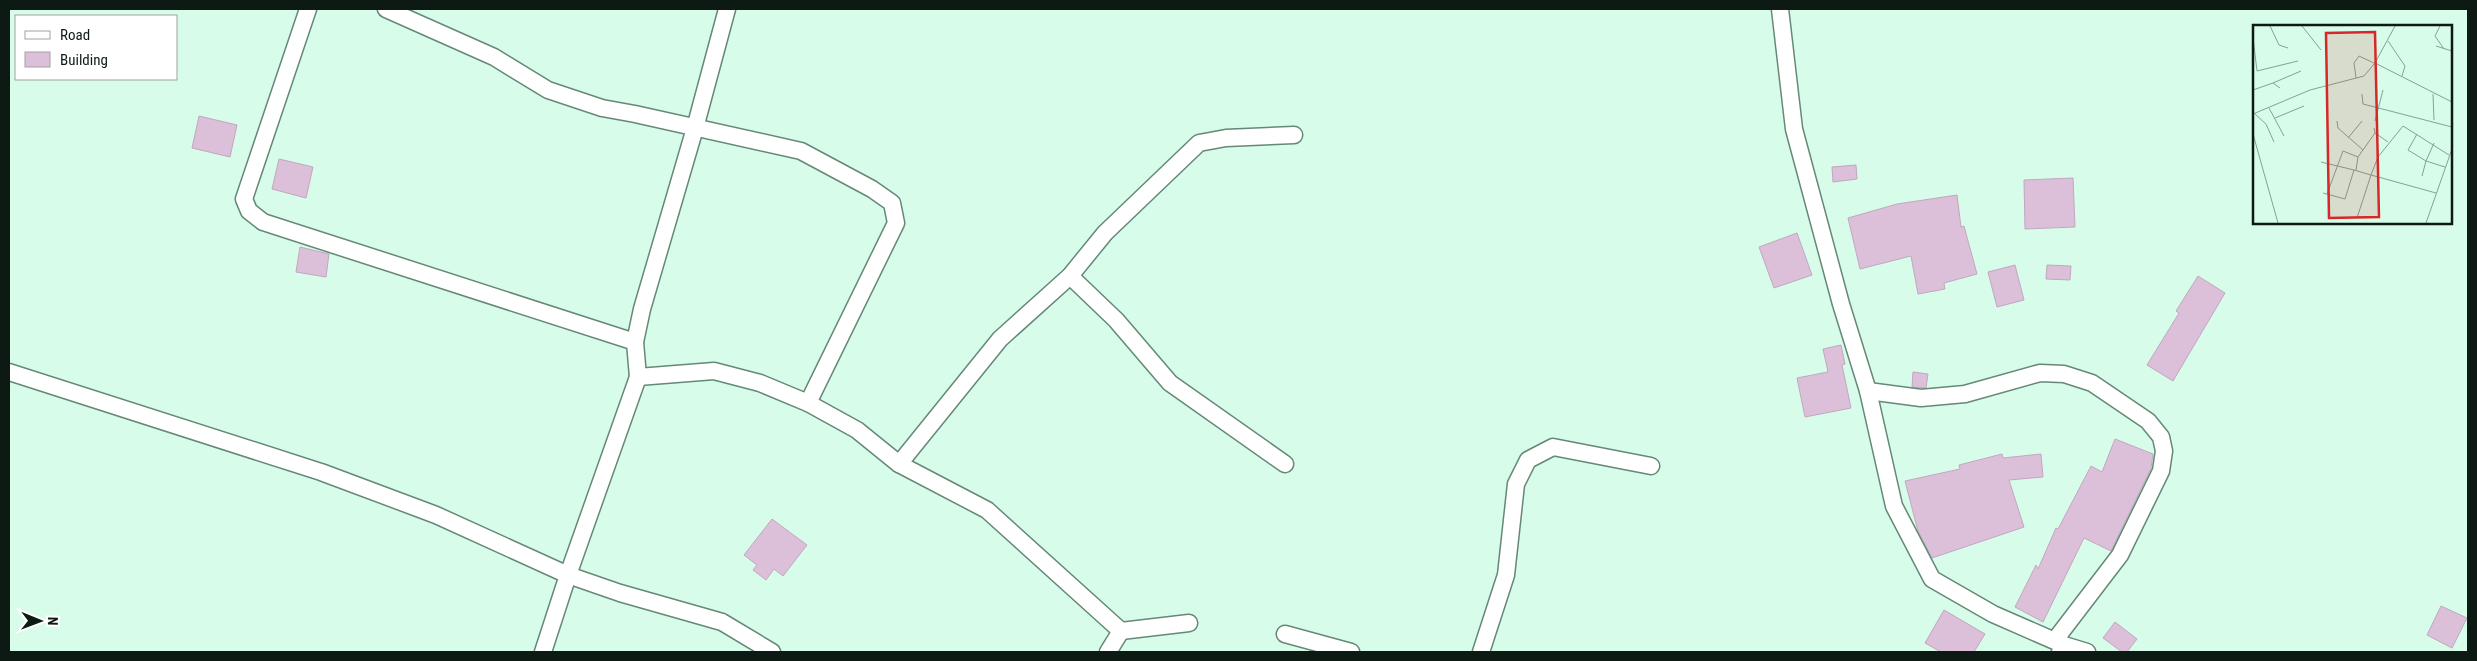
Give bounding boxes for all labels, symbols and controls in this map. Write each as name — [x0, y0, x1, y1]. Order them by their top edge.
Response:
legend — [15, 15, 178, 80]
inset map — [2253, 25, 2452, 224]
text: Road — [60, 26, 90, 44]
text: Building — [60, 51, 108, 69]
north arrow — [15, 596, 65, 646]
text: N — [45, 617, 61, 626]

